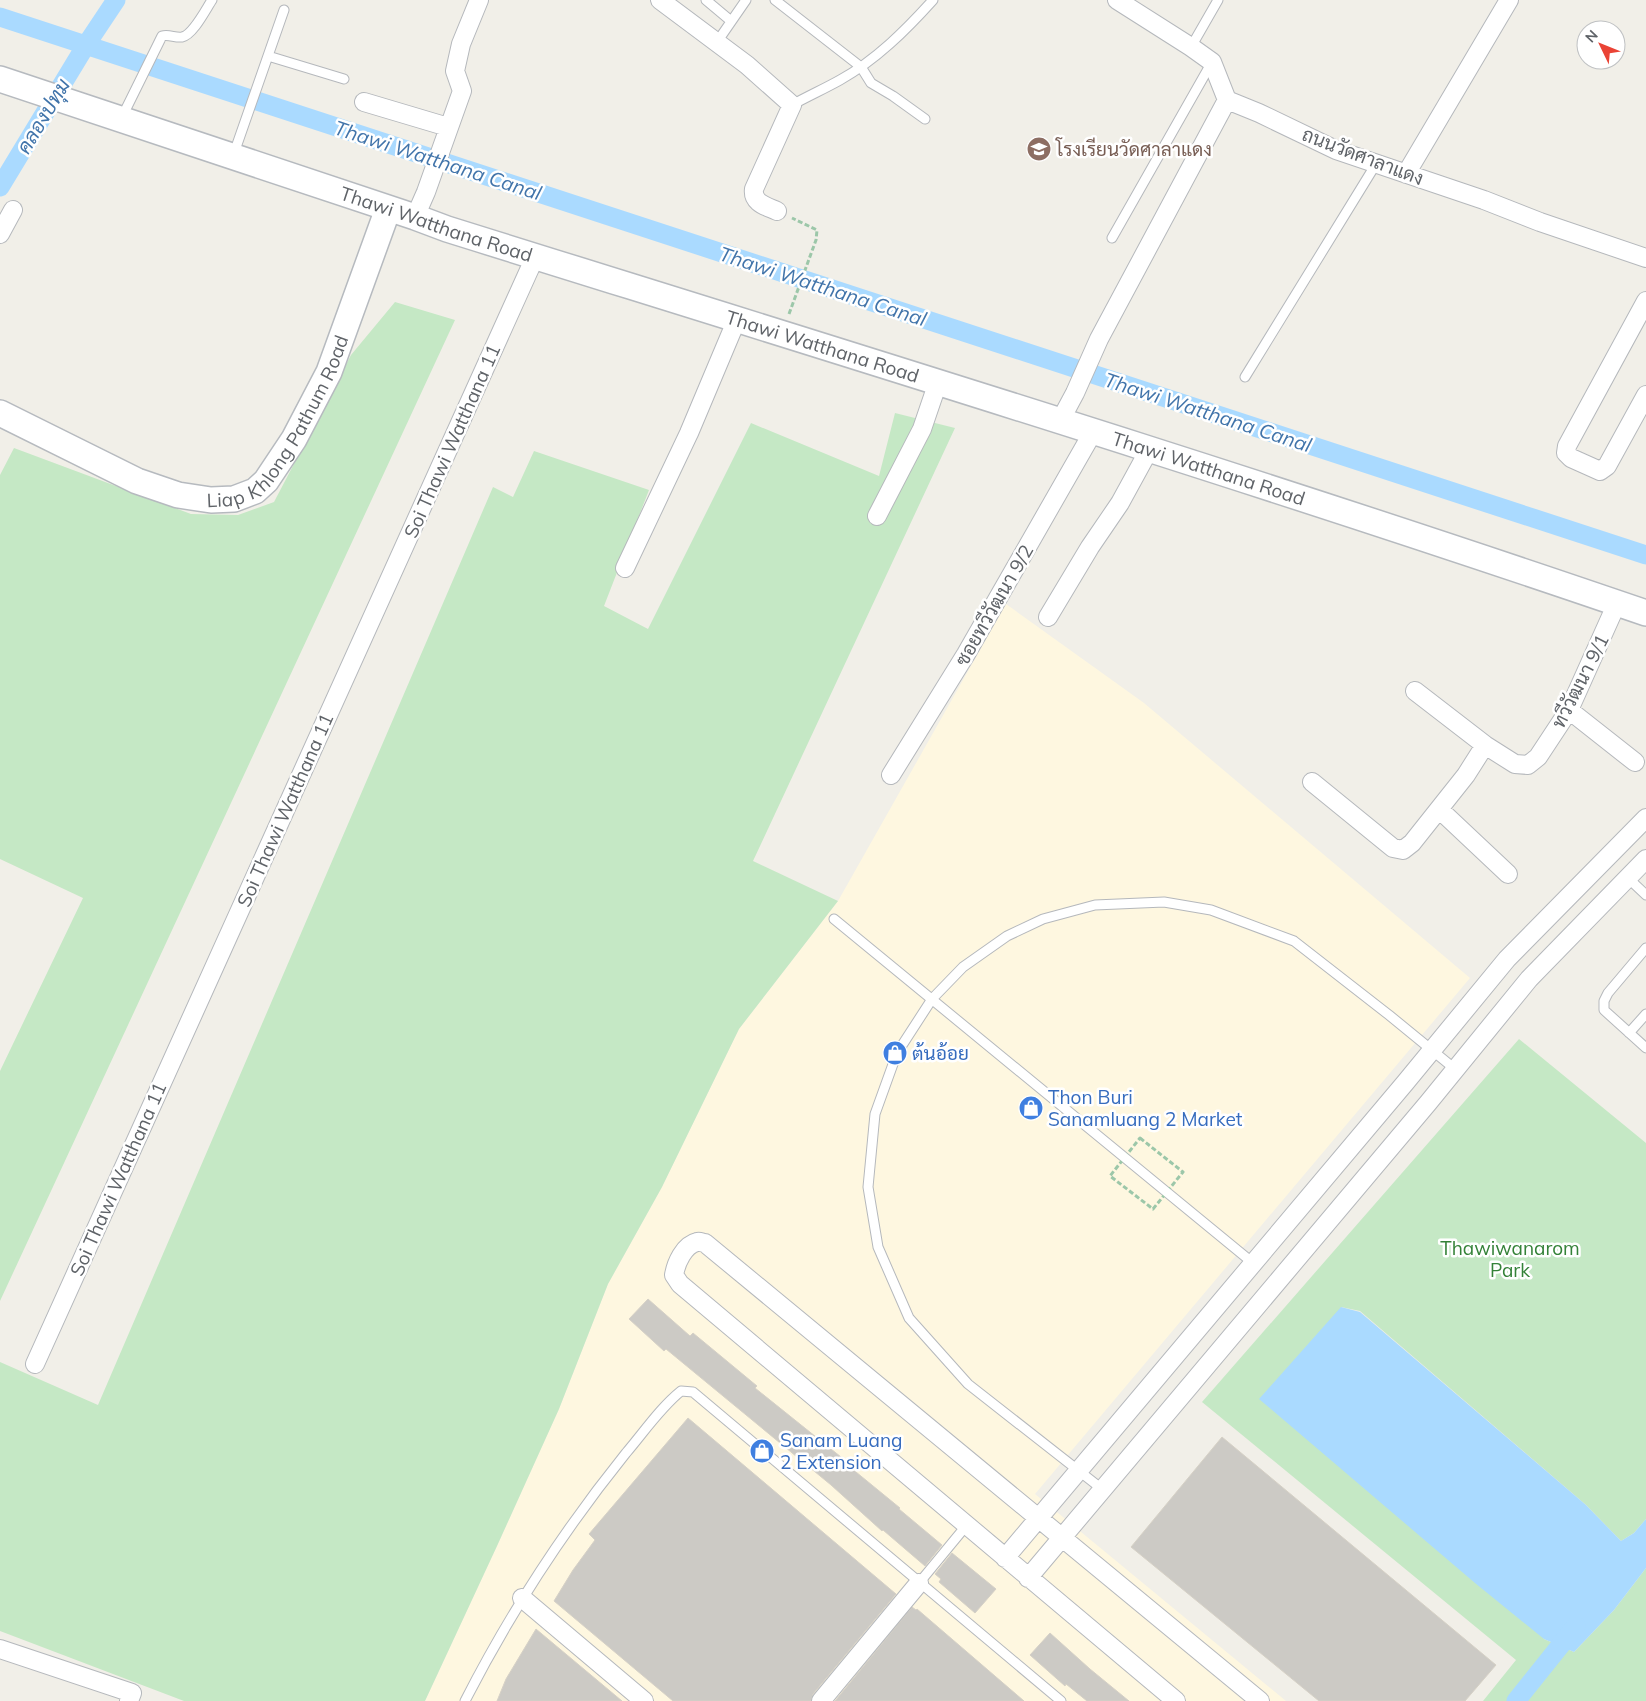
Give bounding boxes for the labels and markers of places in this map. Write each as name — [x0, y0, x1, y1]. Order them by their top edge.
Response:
school or university icon: โรงเรียนวัดศาลาแดง — [1026, 136, 1052, 162]
place label: โรงเรียนวัดศาลาแดง — [1055, 137, 1212, 161]
shop icon: ต้นอ้อย — [882, 1040, 908, 1066]
place label: ต้นอ้อย — [912, 1041, 969, 1065]
place label: Thon Buri Sanamluang 2 Market — [1048, 1085, 1243, 1131]
shop icon: Thon Buri Sanamluang 2 Market — [1018, 1095, 1044, 1121]
place label: Sanam Luang 2 Extension — [780, 1428, 903, 1474]
shop icon: Sanam Luang 2 Extension — [749, 1438, 775, 1464]

